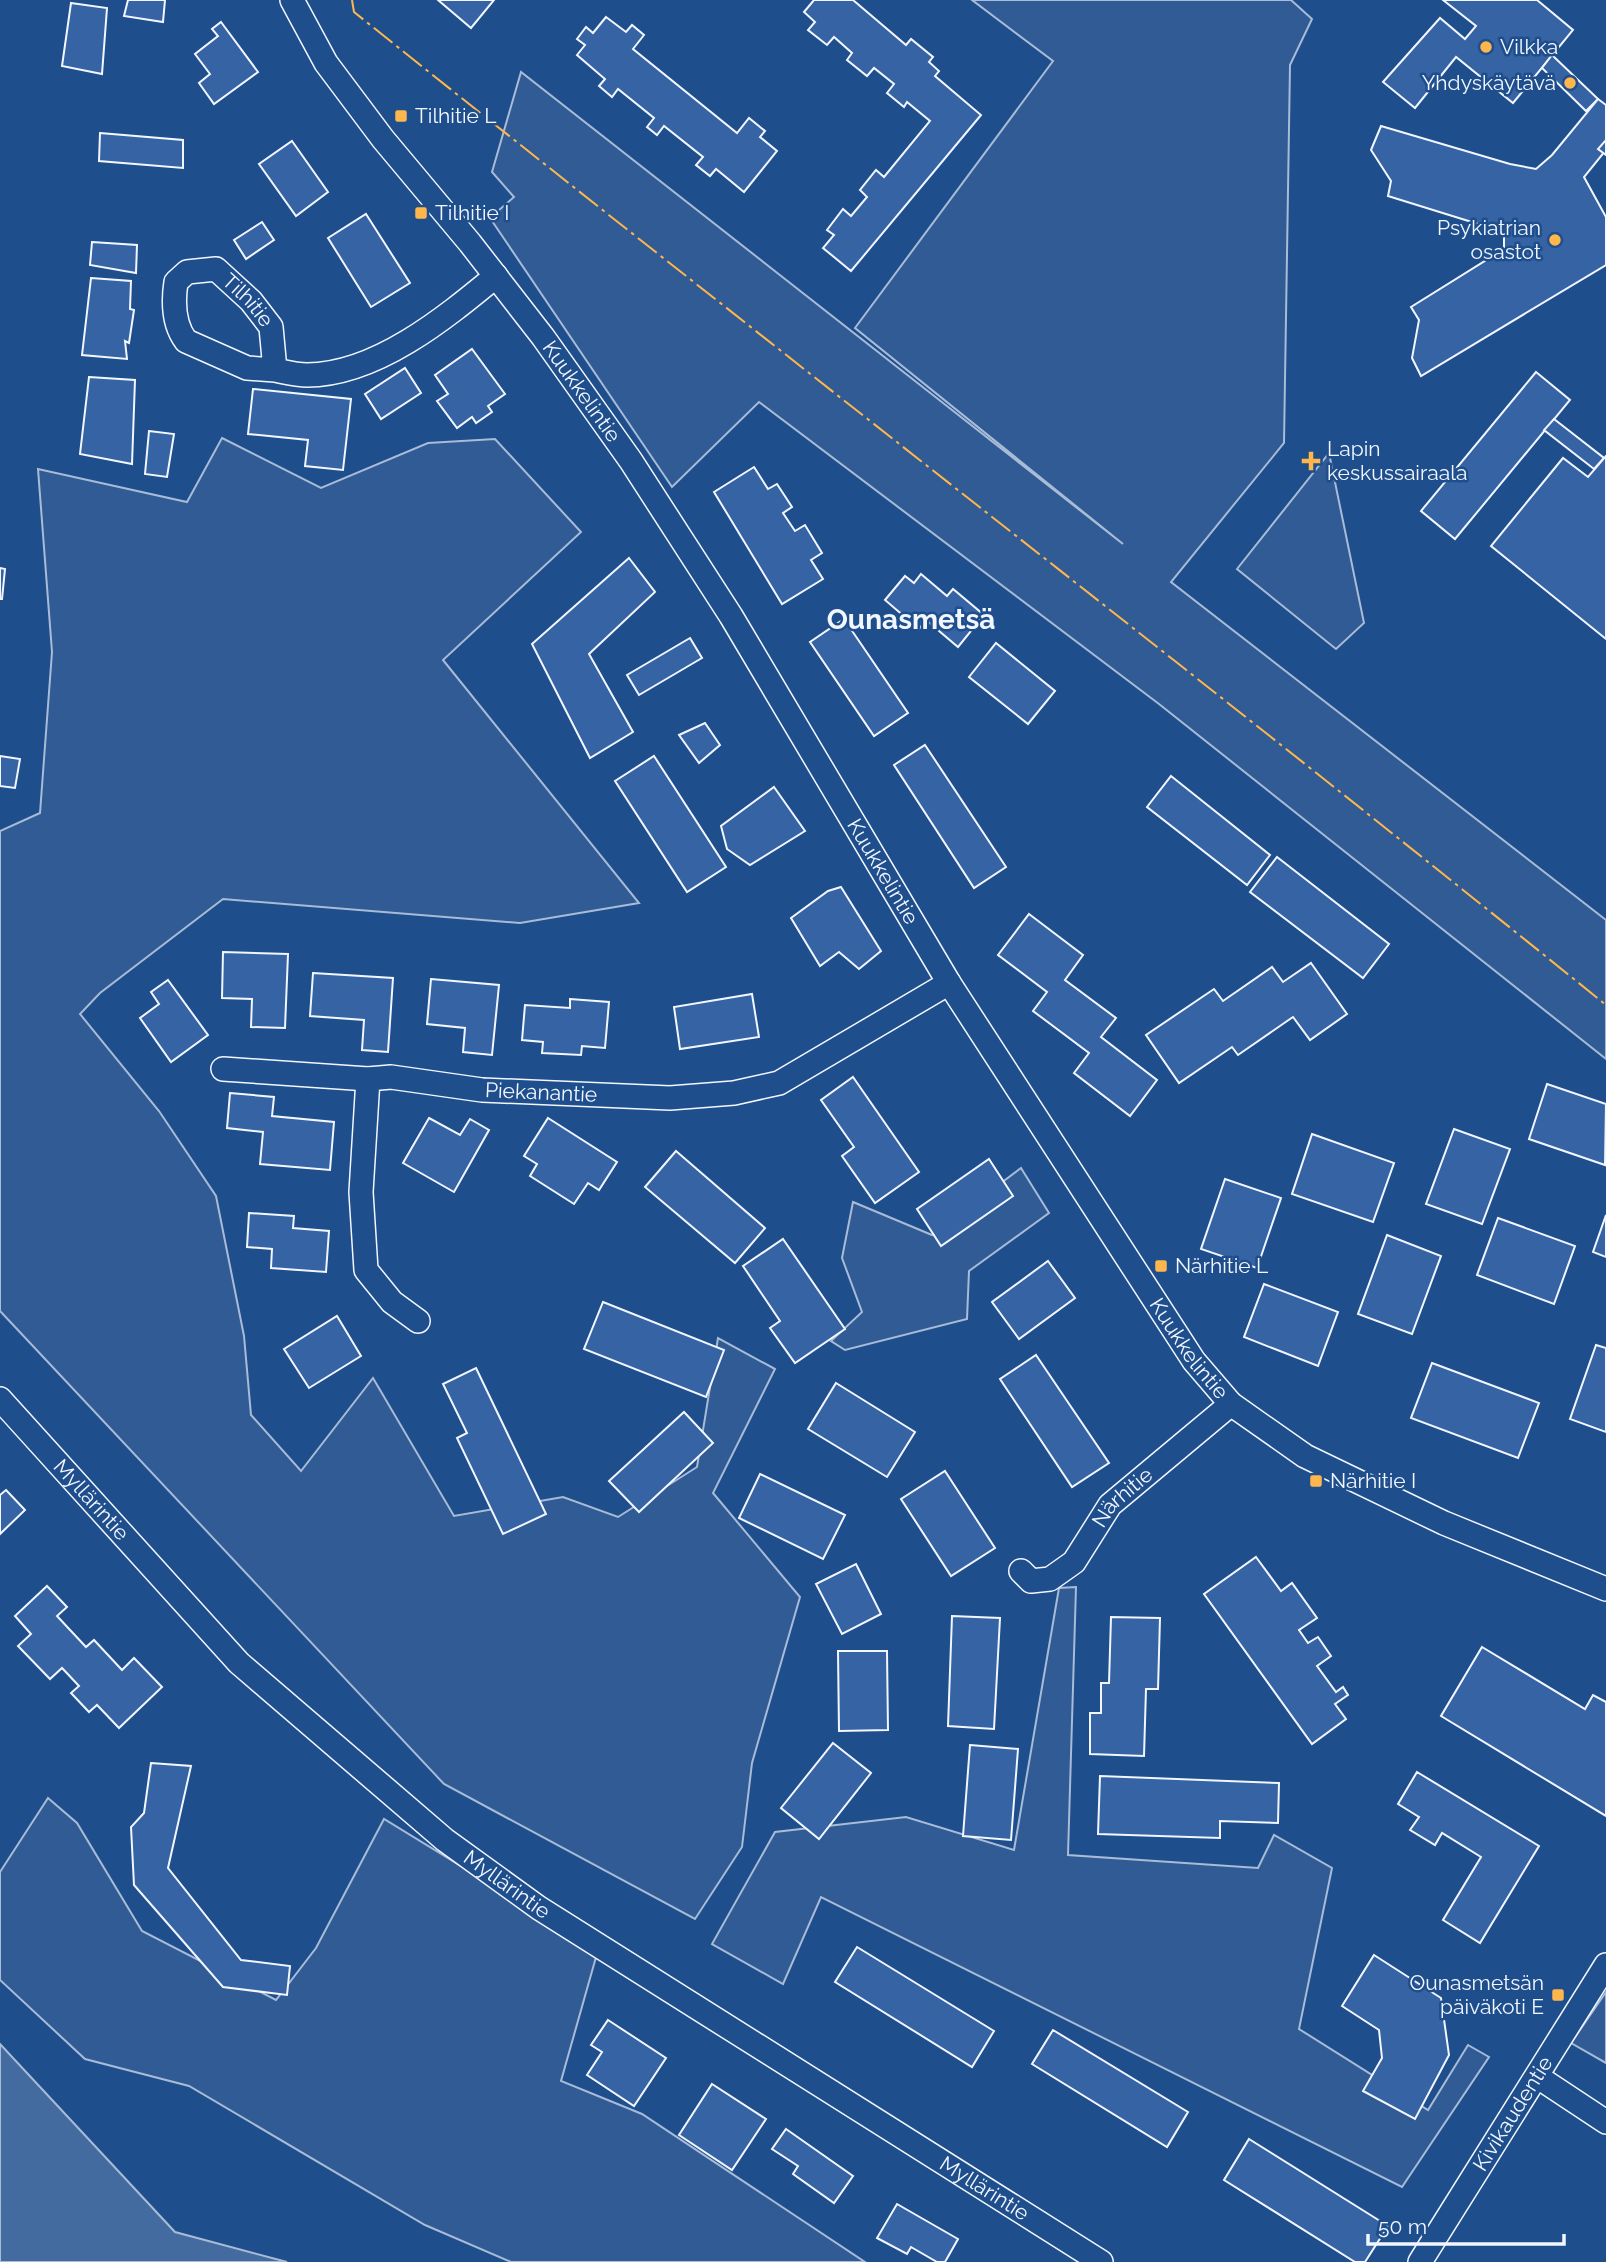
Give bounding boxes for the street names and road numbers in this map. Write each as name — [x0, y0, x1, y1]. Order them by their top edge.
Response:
street label: Tilhitie — [217, 268, 279, 331]
street label: Kuukkelintie — [538, 336, 627, 447]
street label: Kuukkelintie — [842, 814, 924, 929]
street label: Piekanantie — [485, 1077, 598, 1107]
street label: Kuukkelintie — [1145, 1293, 1234, 1404]
street label: Myllärintie — [49, 1454, 135, 1545]
street label: Närhitie — [1086, 1462, 1157, 1532]
street label: Myllärintie — [459, 1845, 555, 1924]
street label: Kivikaudentie — [1467, 2052, 1558, 2175]
street label: Myllärintie — [935, 2151, 1034, 2225]

